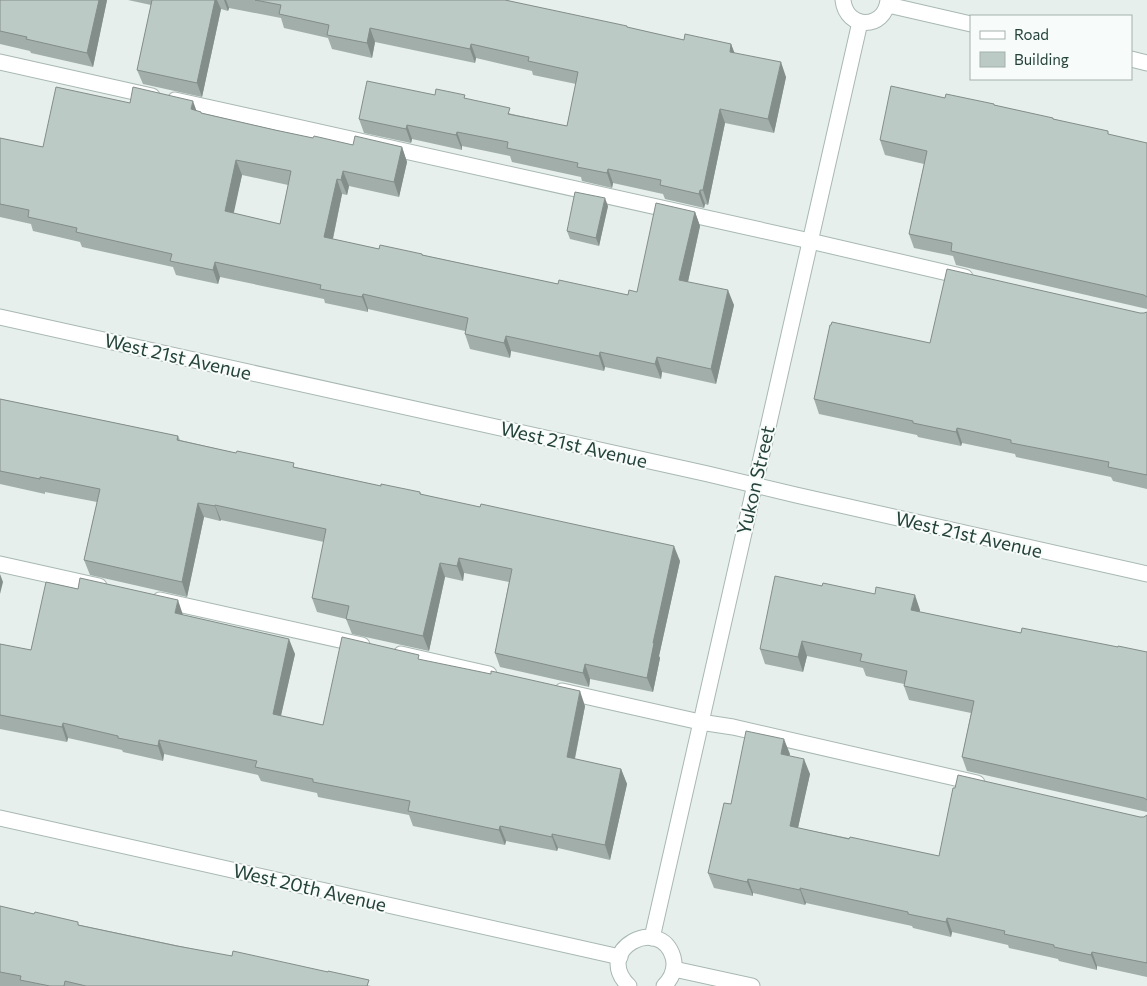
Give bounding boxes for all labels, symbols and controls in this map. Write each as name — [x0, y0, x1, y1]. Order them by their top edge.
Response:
legend — [970, 15, 1132, 80]
text: Road — [1014, 25, 1049, 43]
text: Building — [1014, 50, 1069, 68]
street label: West 21st Avenue — [102, 328, 254, 384]
street label: West 21st Avenue — [498, 416, 650, 472]
street label: Yukon Street — [731, 423, 779, 537]
street label: West 21st Avenue — [893, 506, 1045, 562]
street label: West 20th Avenue — [231, 858, 389, 916]

